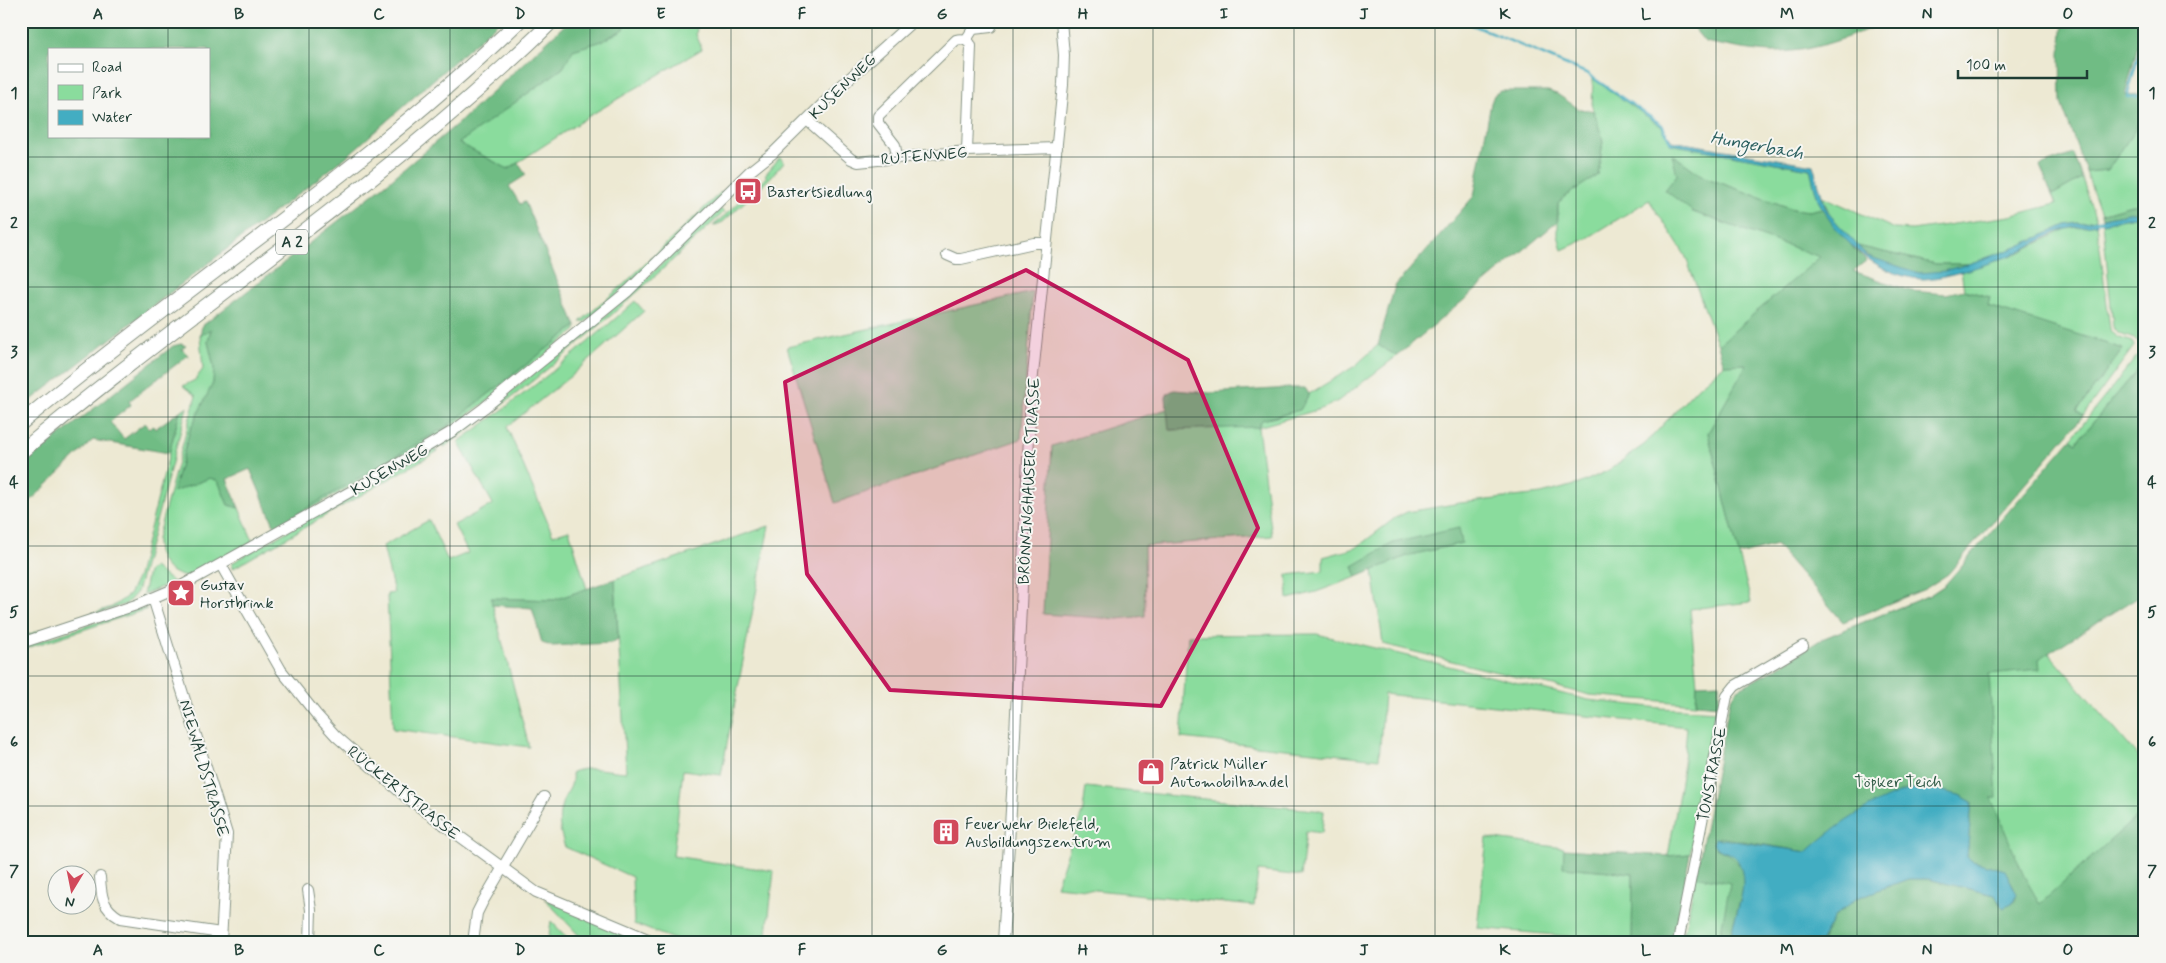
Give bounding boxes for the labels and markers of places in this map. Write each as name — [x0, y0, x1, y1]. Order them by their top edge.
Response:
bus stop icon: Bastertsiedlung — [733, 176, 763, 206]
place label: Bastertsiedlung — [767, 182, 872, 203]
place label: Gustav Horstbrink — [200, 575, 274, 614]
place icon: Gustav Horstbrink — [166, 578, 196, 608]
place label: Patrick Müller Automobilhandel — [1170, 754, 1288, 793]
shop icon: Patrick Müller Automobilhandel — [1136, 757, 1166, 787]
place label: Feuerwehr Bielefeld, Ausbildungszentrum — [965, 814, 1111, 854]
building icon: Feuerwehr Bielefeld, Ausbildungszentrum — [931, 817, 961, 847]

